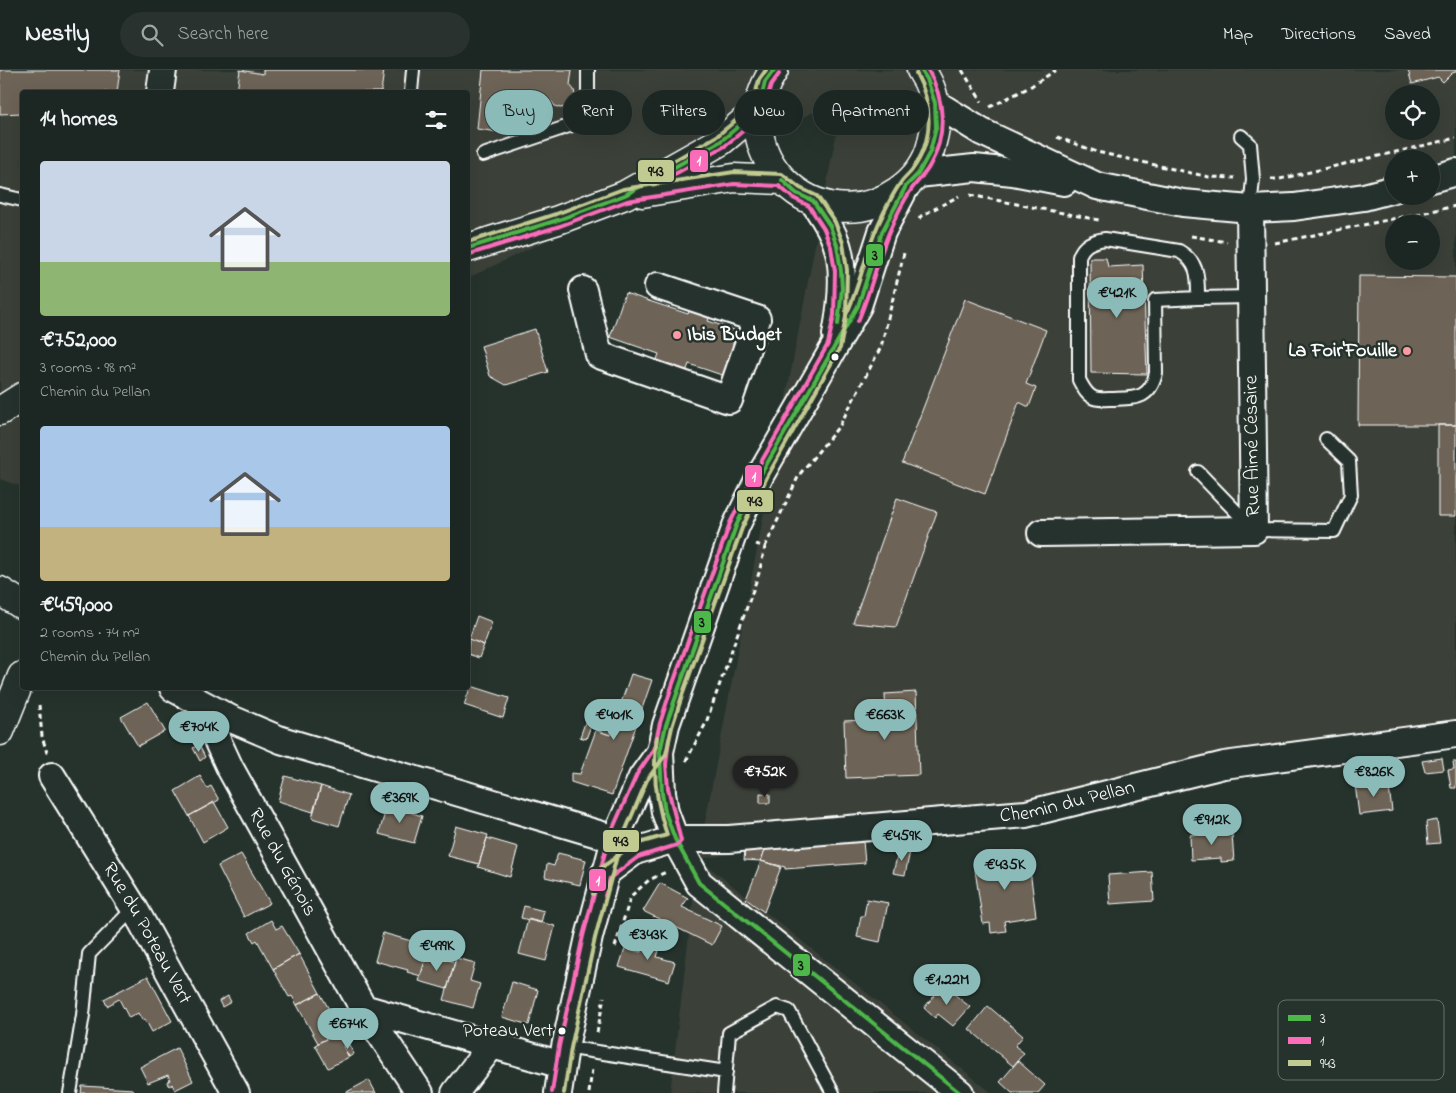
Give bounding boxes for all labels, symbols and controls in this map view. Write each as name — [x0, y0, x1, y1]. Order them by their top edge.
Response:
search box — [120, 12, 470, 57]
text: Nestly — [25, 17, 90, 52]
icon: search — [138, 21, 166, 49]
text: Search here — [178, 21, 269, 48]
text: Map — [1223, 22, 1253, 48]
text: Directions — [1281, 22, 1356, 48]
text: Saved — [1384, 22, 1431, 48]
map controls — [1385, 85, 1440, 270]
button: locate — [1385, 85, 1440, 140]
chip: Buy — [485, 90, 553, 135]
chip: Rent — [563, 90, 632, 135]
chip: Filters — [642, 90, 725, 135]
chip: New — [735, 90, 803, 135]
chip: Apartment — [813, 90, 928, 135]
text: 14 homes — [40, 105, 118, 135]
icon: filters — [422, 106, 450, 134]
line badge: 1 — [689, 149, 709, 173]
button: + — [1385, 150, 1440, 205]
text: 1 — [697, 151, 702, 172]
line badge: 943 — [637, 159, 675, 183]
text: 943 — [647, 162, 664, 183]
icon: home — [200, 194, 290, 284]
button: − — [1385, 215, 1440, 270]
line badge: 3 — [865, 243, 884, 267]
text: 3 — [871, 246, 878, 267]
pin: €421K — [1082, 276, 1152, 319]
text: €421K — [1098, 281, 1136, 305]
place label: Ibis Budget — [687, 321, 782, 351]
text: €752,000 — [40, 326, 117, 356]
marker: Ibis Budget — [671, 329, 683, 341]
place label: La Foir'Fouille — [1288, 337, 1398, 366]
marker: La Foir'Fouille — [1401, 345, 1413, 357]
unlabelled marker — [830, 352, 840, 362]
text: 3 rooms · 98 m² — [40, 356, 136, 380]
street label: Rue Aimé Césaire — [1237, 375, 1269, 517]
text: Chemin du Pellan — [40, 380, 150, 404]
icon: home — [200, 459, 290, 549]
line badge: 1 — [744, 464, 763, 488]
text: 1 — [752, 467, 757, 488]
line badge: 943 — [736, 489, 774, 513]
text: 943 — [746, 492, 763, 513]
text: €459,000 — [40, 591, 112, 621]
line badge: 3 — [693, 610, 712, 634]
text: 3 — [698, 613, 705, 634]
text: 2 rooms · 74 m² — [40, 621, 140, 645]
text: Chemin du Pellan — [40, 645, 150, 669]
pin: €401K — [579, 698, 649, 741]
pin: €663K — [850, 698, 920, 741]
text: €401K — [595, 703, 633, 727]
text: €663K — [865, 703, 905, 727]
pin: €704K — [164, 710, 234, 753]
text: €704K — [179, 715, 219, 739]
pin: €752K — [730, 756, 800, 798]
pin: €826K — [1339, 756, 1409, 798]
text: €752K — [744, 760, 786, 784]
text: €826K — [1354, 760, 1394, 784]
street label: Chemin du Pellan — [999, 773, 1138, 831]
pin: €369K — [365, 782, 435, 824]
text: €369K — [381, 786, 419, 810]
street label: Rue du Génois — [241, 803, 324, 922]
pin: €912K — [1177, 804, 1247, 846]
text: €912K — [1194, 808, 1230, 832]
pin: €459K — [867, 820, 937, 862]
text: €459K — [882, 824, 922, 848]
line badge: 943 — [602, 829, 640, 853]
text: 943 — [612, 832, 629, 853]
pin: €435K — [970, 848, 1040, 891]
text: €435K — [984, 853, 1026, 877]
street label: Rue du Poteau Vert — [95, 857, 199, 1010]
line badge: 1 — [588, 868, 607, 892]
text: 1 — [596, 871, 601, 892]
pin: €343K — [613, 918, 683, 961]
text: €343K — [629, 923, 667, 947]
pin: €499K — [402, 930, 472, 972]
text: €499K — [419, 934, 455, 958]
line badge: 3 — [792, 953, 811, 977]
text: 3 — [797, 956, 804, 977]
pin: €1.22M — [906, 964, 988, 1006]
text: €1.22M — [924, 968, 970, 992]
legend — [1278, 1000, 1444, 1080]
pin: €674K — [313, 1008, 383, 1050]
text: 3 — [1320, 1009, 1326, 1030]
text: €674K — [328, 1012, 368, 1036]
place label: Poteau Vert — [463, 1018, 554, 1045]
marker: Poteau Vert — [557, 1026, 567, 1036]
text: 1 — [1320, 1031, 1325, 1052]
text: 943 — [1320, 1054, 1336, 1075]

